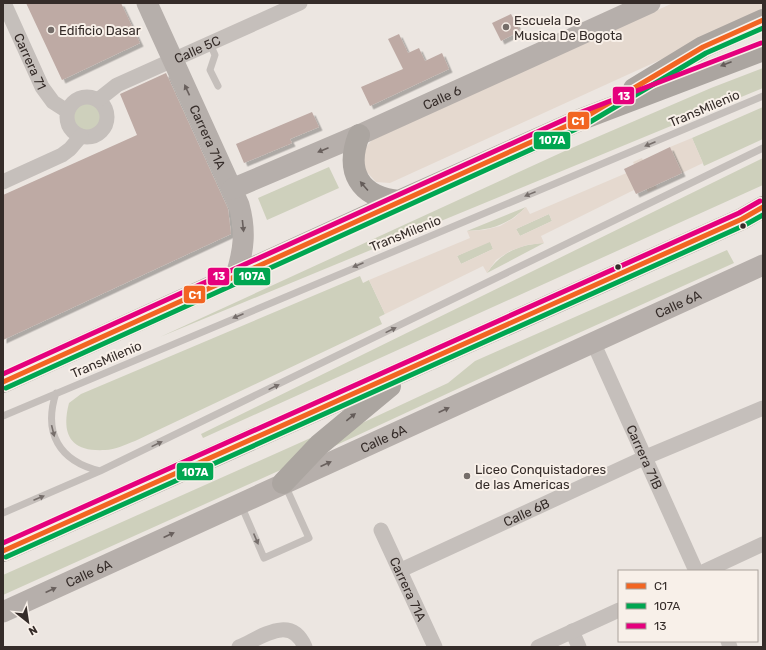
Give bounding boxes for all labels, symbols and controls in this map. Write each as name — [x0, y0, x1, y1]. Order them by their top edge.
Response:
place label: Escuela De Musica De Bogota — [514, 13, 622, 44]
marker: Escuela De Musica De Bogota — [501, 22, 511, 32]
place label: Edificio Dasar — [59, 23, 141, 38]
marker: Edificio Dasar — [46, 25, 56, 35]
street label: Carrera 71 — [11, 31, 49, 92]
street label: Calle 5C — [172, 33, 223, 66]
one-way arrow — [720, 61, 732, 67]
one-way arrow — [183, 83, 189, 95]
street label: Calle 6 — [421, 83, 464, 113]
line badge: 13 — [612, 86, 635, 105]
street label: TransMilenio — [667, 87, 742, 130]
text: 13 — [618, 90, 630, 103]
street label: Carrera 71A — [186, 102, 229, 172]
line badge: C1 — [567, 111, 590, 130]
text: C1 — [571, 115, 585, 128]
line badge: 107A — [533, 131, 571, 150]
text: 107A — [539, 134, 565, 147]
one-way arrow — [644, 141, 655, 147]
one-way arrow — [318, 147, 329, 153]
one-way arrow — [360, 181, 369, 191]
one-way arrow — [524, 191, 535, 197]
street label: TransMilenio — [367, 212, 443, 255]
one-way arrow — [240, 220, 247, 232]
unlabelled marker — [738, 221, 748, 231]
one-way arrow — [352, 262, 363, 268]
unlabelled marker — [613, 262, 623, 272]
line badge: 13 — [207, 267, 230, 286]
line badge: 107A — [233, 267, 271, 286]
text: 13 — [213, 270, 225, 283]
text: 107A — [239, 270, 265, 283]
line badge: C1 — [183, 285, 206, 304]
street label: Calle 6A — [653, 287, 704, 321]
text: C1 — [188, 289, 202, 302]
one-way arrow — [233, 313, 244, 319]
one-way arrow — [385, 327, 396, 333]
street label: TransMilenio — [69, 338, 144, 381]
one-way arrow — [268, 384, 280, 390]
one-way arrow — [438, 407, 450, 413]
one-way arrow — [346, 413, 357, 422]
street label: Calle 6A — [358, 422, 409, 456]
street label: Carrera 71B — [623, 423, 665, 492]
one-way arrow — [51, 425, 57, 437]
one-way arrow — [151, 441, 163, 447]
one-way arrow — [320, 461, 331, 467]
line badge: 107A — [176, 462, 214, 481]
place label: Liceo Conquistadores de las Americas — [475, 462, 606, 492]
text: 107A — [182, 466, 208, 479]
marker: Liceo Conquistadores de las Americas — [462, 471, 472, 481]
one-way arrow — [33, 495, 44, 501]
street label: Calle 6B — [501, 496, 552, 530]
one-way arrow — [163, 532, 175, 538]
one-way arrow — [253, 533, 259, 545]
street label: Carrera 71A — [386, 555, 429, 624]
street label: Calle 6A — [63, 556, 114, 590]
legend — [618, 570, 758, 642]
text: C1 — [654, 579, 667, 593]
one-way arrow — [45, 587, 57, 593]
text: 107A — [654, 599, 680, 613]
north arrow — [8, 602, 48, 642]
text: 13 — [654, 619, 666, 633]
text: N — [26, 623, 39, 638]

